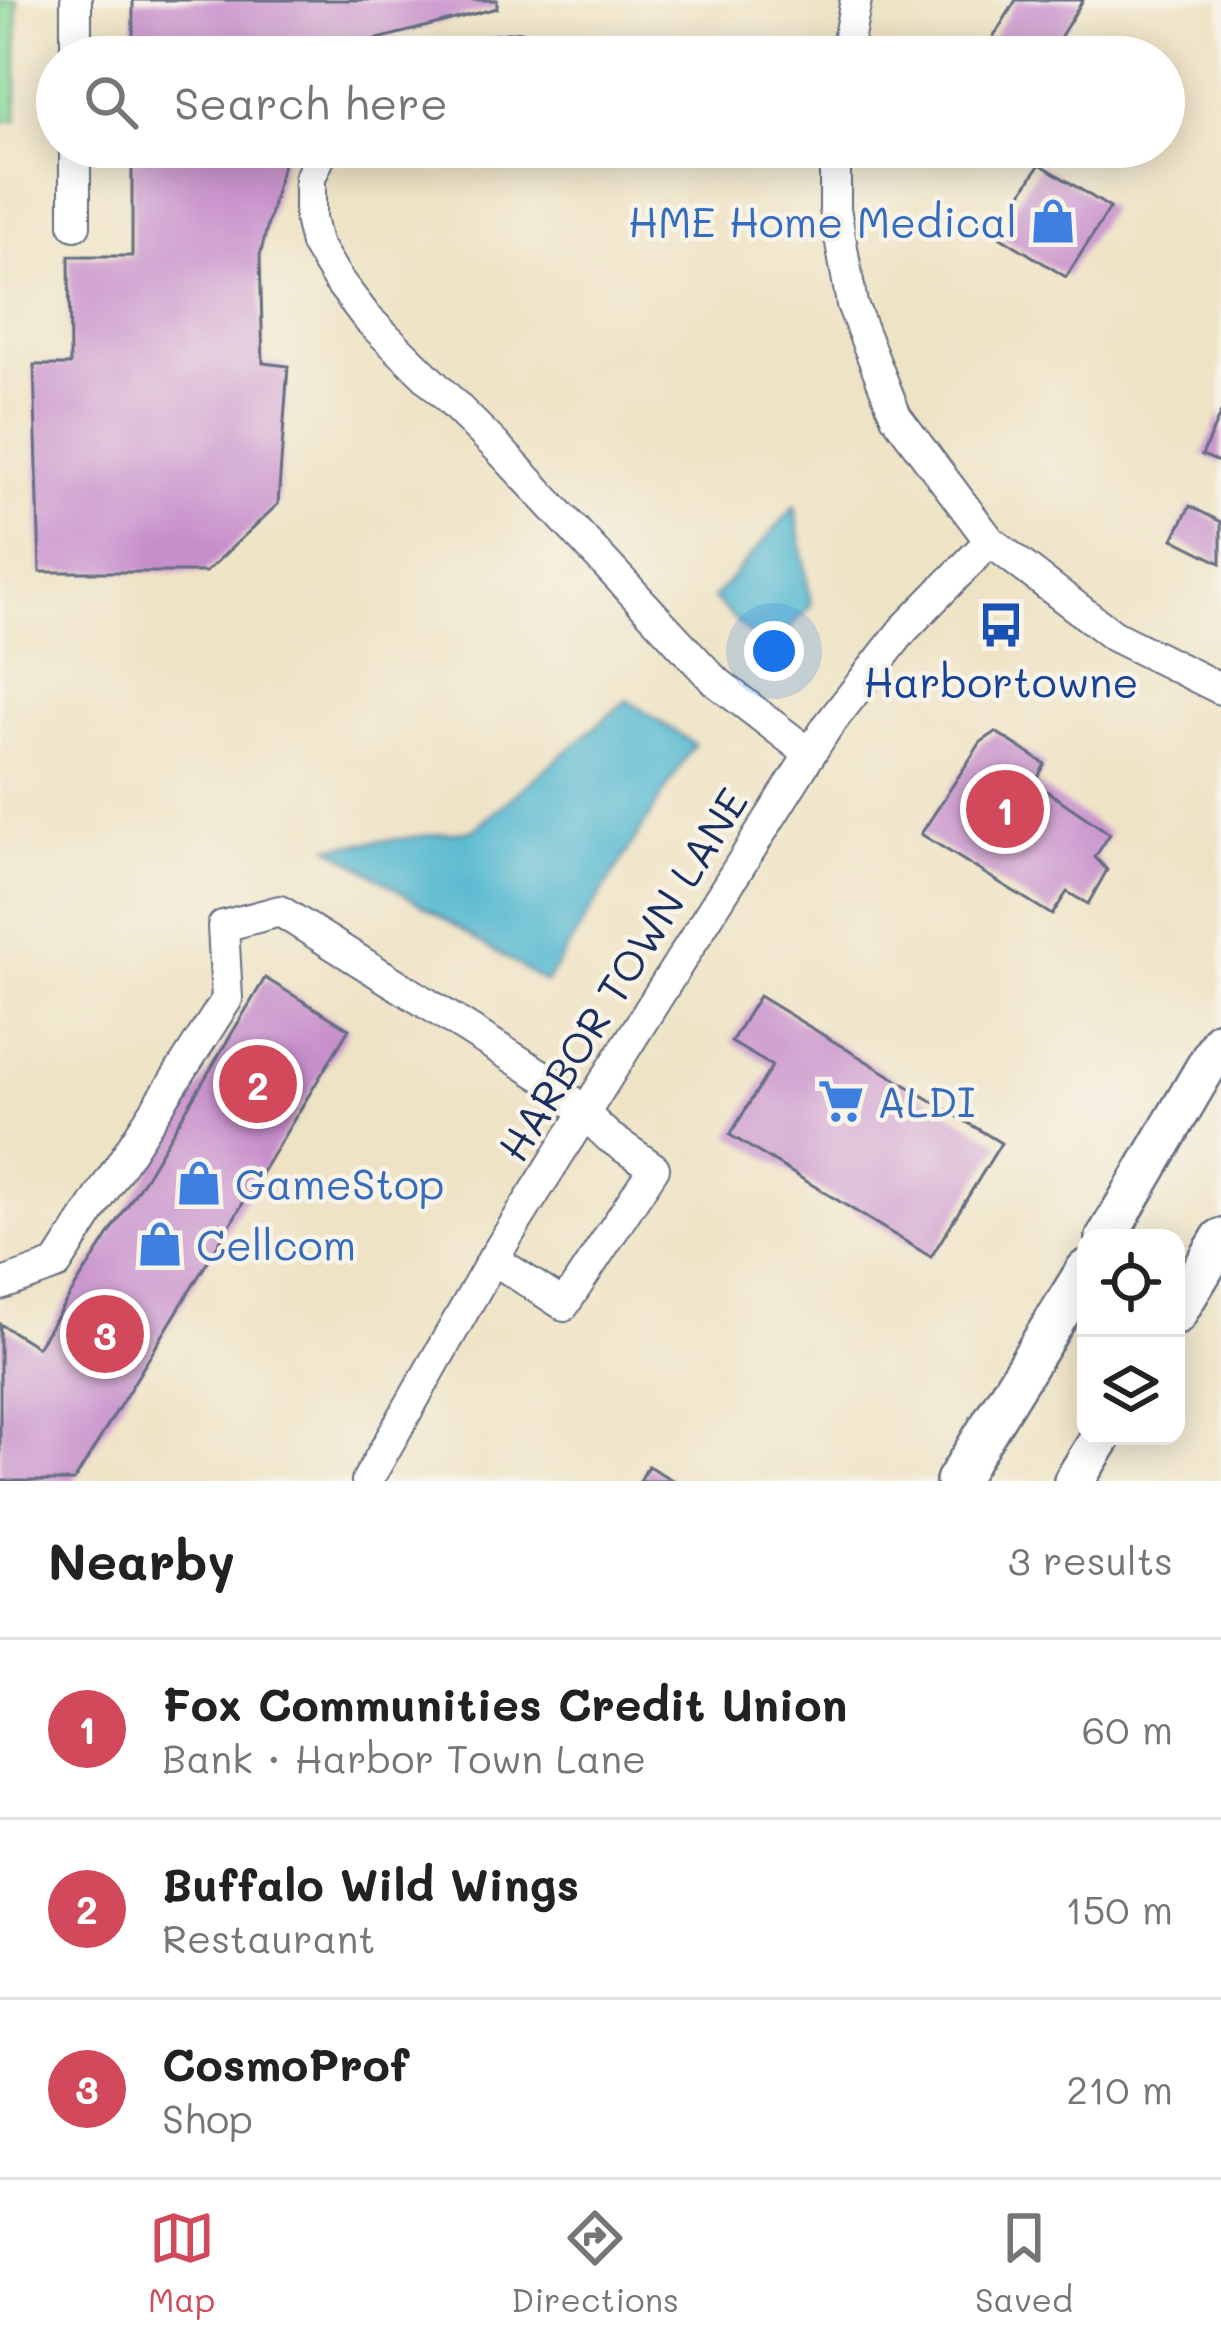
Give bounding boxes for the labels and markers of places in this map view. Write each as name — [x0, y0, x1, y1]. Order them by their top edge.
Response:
place label: HME Home Medical — [628, 194, 1017, 249]
shop icon: HME Home Medical — [1028, 196, 1078, 246]
bus stop icon: Harbortowne — [976, 600, 1026, 650]
place label: Harbortowne — [863, 654, 1139, 709]
pin: 1 — [966, 764, 1044, 854]
pin: 2 — [219, 1039, 297, 1129]
place label: ALDI — [877, 1074, 975, 1129]
supermarket icon: ALDI — [816, 1076, 866, 1126]
place label: GameStop — [235, 1156, 445, 1211]
shop icon: GameStop — [174, 1158, 224, 1208]
place label: Cellcom — [196, 1217, 356, 1272]
shop icon: Cellcom — [135, 1219, 185, 1269]
pin: 3 — [66, 1289, 144, 1379]

